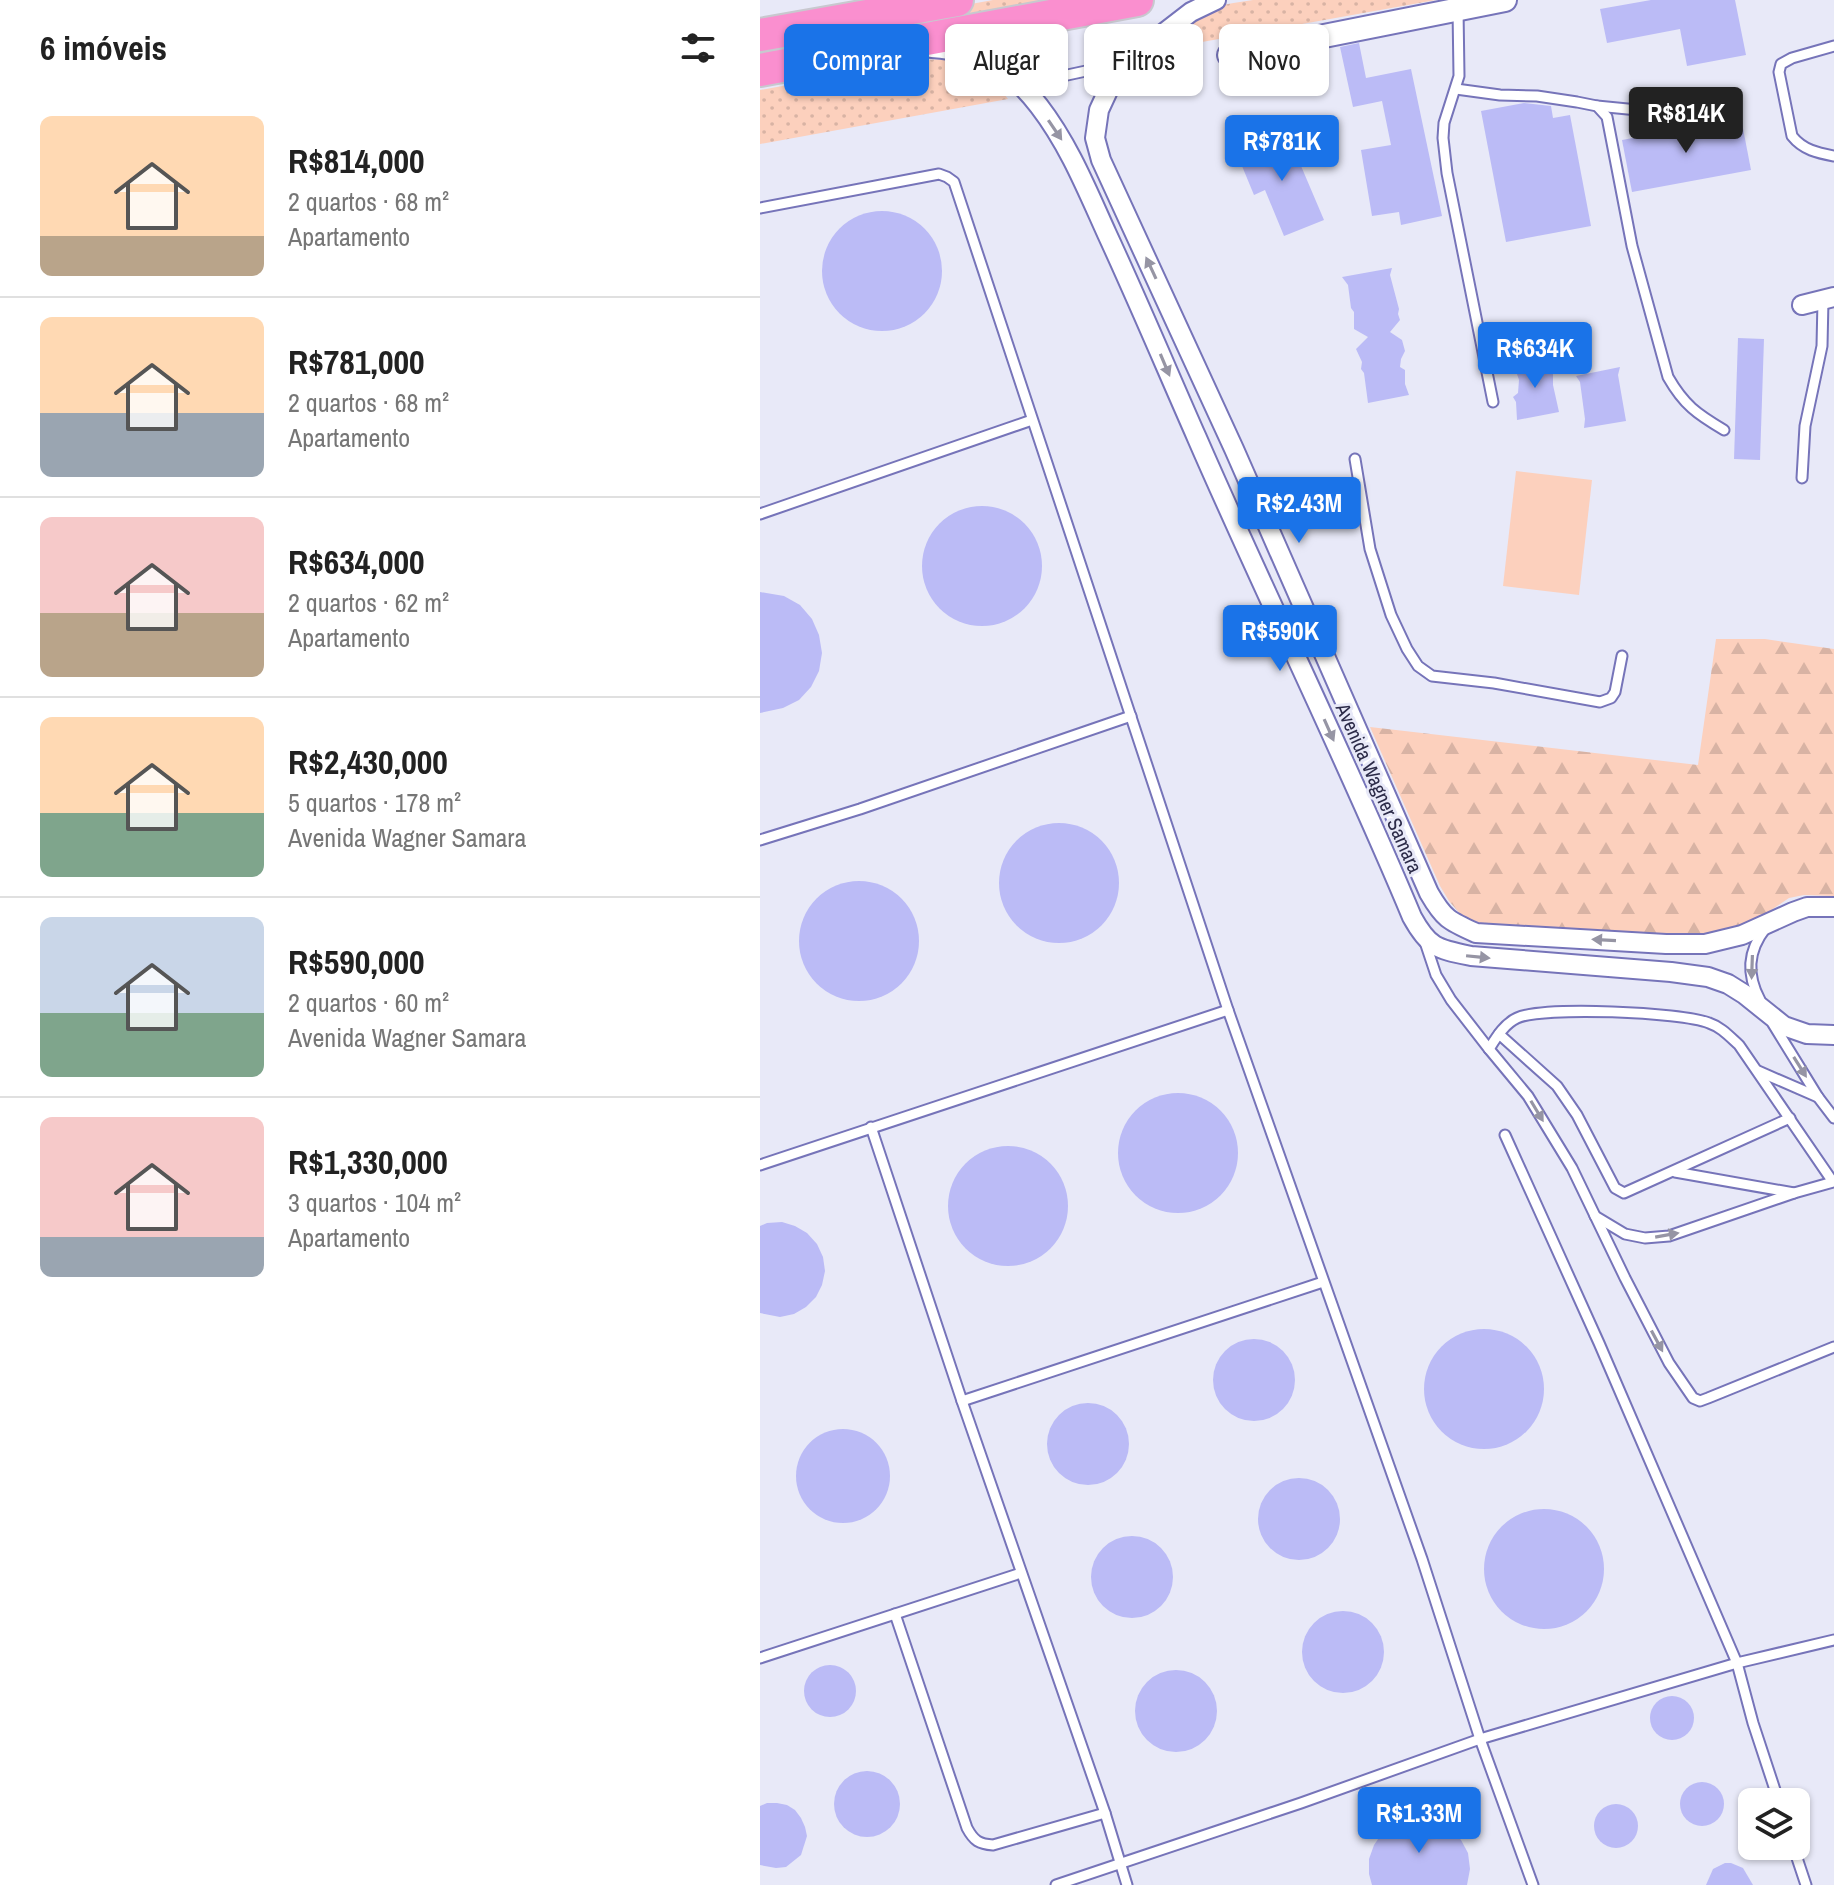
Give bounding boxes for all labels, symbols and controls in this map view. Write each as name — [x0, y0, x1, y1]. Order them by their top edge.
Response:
chip: Comprar — [784, 24, 929, 96]
chip: Alugar — [945, 24, 1068, 96]
chip: Filtros — [1084, 24, 1203, 96]
chip: Novo — [1219, 24, 1329, 96]
text: 6 imóveis — [40, 25, 167, 71]
icon: filters — [676, 26, 720, 70]
pin: R$814K — [1621, 87, 1751, 155]
text: R$814K — [1647, 95, 1725, 130]
pin: R$781K — [1217, 115, 1347, 183]
one-way arrow — [1047, 119, 1062, 140]
text: R$781K — [1243, 123, 1321, 158]
text: R$814,000 — [288, 138, 424, 184]
icon: home — [104, 148, 200, 244]
text: 2 quartos · 68 m² — [288, 184, 449, 219]
text: Apartamento — [288, 219, 410, 254]
one-way arrow — [1144, 256, 1158, 280]
pin: R$634K — [1470, 322, 1600, 390]
text: R$634K — [1496, 330, 1574, 365]
text: R$781,000 — [288, 339, 424, 385]
icon: home — [104, 349, 200, 445]
one-way arrow — [1159, 353, 1172, 377]
text: 2 quartos · 68 m² — [288, 385, 449, 420]
text: Apartamento — [288, 420, 410, 455]
pin: R$2.43M — [1225, 477, 1373, 545]
text: R$2.43M — [1256, 485, 1342, 520]
text: R$634,000 — [288, 539, 424, 585]
icon: home — [104, 549, 200, 645]
text: 2 quartos · 62 m² — [288, 585, 449, 620]
pin: R$590K — [1215, 605, 1345, 673]
text: R$590K — [1241, 613, 1319, 648]
text: Apartamento — [288, 620, 410, 655]
street label: Avenida Wagner Samara — [1329, 698, 1429, 877]
one-way arrow — [1322, 718, 1335, 742]
text: R$2,430,000 — [288, 739, 448, 785]
icon: home — [104, 749, 200, 845]
text: 5 quartos · 178 m² — [288, 785, 461, 820]
text: Avenida Wagner Samara — [288, 820, 526, 855]
one-way arrow — [1591, 933, 1616, 946]
text: R$590,000 — [288, 939, 424, 985]
icon: home — [104, 949, 200, 1045]
one-way arrow — [1466, 950, 1491, 963]
one-way arrow — [1745, 955, 1758, 981]
text: 2 quartos · 60 m² — [288, 985, 449, 1020]
text: Avenida Wagner Samara — [288, 1020, 526, 1055]
one-way arrow — [1792, 1056, 1806, 1078]
one-way arrow — [1530, 1100, 1544, 1122]
text: R$1,330,000 — [288, 1139, 448, 1185]
icon: home — [104, 1149, 200, 1245]
text: 3 quartos · 104 m² — [288, 1185, 461, 1220]
text: Apartamento — [288, 1220, 410, 1255]
one-way arrow — [1655, 1228, 1680, 1240]
one-way arrow — [1651, 1329, 1664, 1352]
pin: R$1.33M — [1345, 1787, 1493, 1855]
map controls — [1738, 1788, 1810, 1860]
button: layers — [1738, 1788, 1810, 1860]
text: R$1.33M — [1376, 1795, 1462, 1830]

